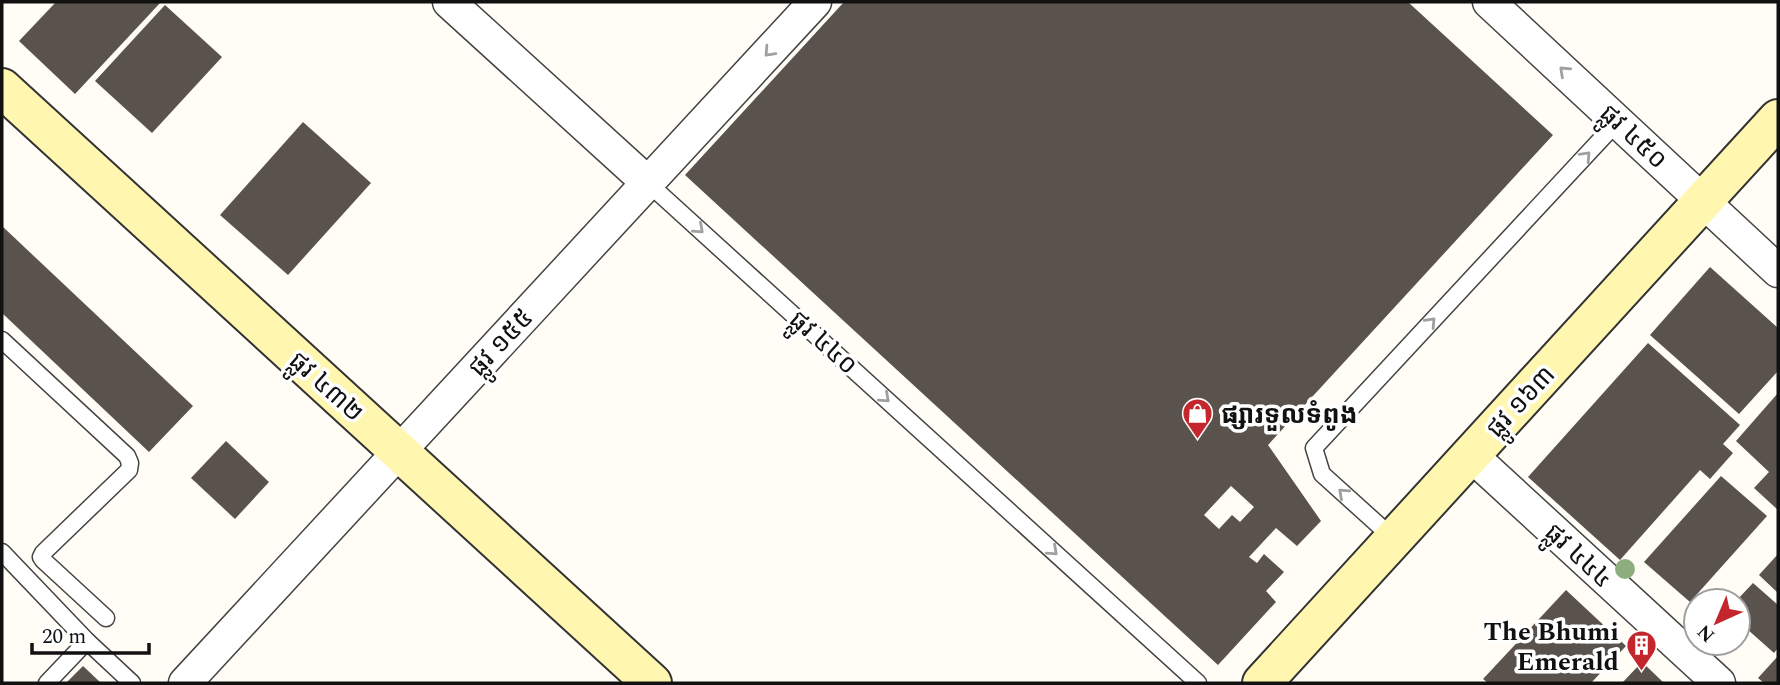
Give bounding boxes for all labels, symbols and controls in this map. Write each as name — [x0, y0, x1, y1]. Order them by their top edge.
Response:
one-way arrow — [765, 44, 777, 57]
one-way arrow — [1559, 66, 1572, 79]
street label: ផ្លូវ ៤៥០ — [1588, 94, 1677, 181]
one-way arrow — [1578, 151, 1591, 164]
one-way arrow — [691, 220, 704, 233]
street label: ផ្លូវ ១៥៥ — [458, 299, 545, 388]
street label: ផ្លូវ ៤៤០ — [778, 301, 867, 387]
one-way arrow — [1423, 317, 1436, 330]
street label: ផ្លូវ ៤៣២ — [278, 342, 373, 434]
street label: ផ្លូវ ១៦៣ — [1476, 356, 1567, 449]
one-way arrow — [877, 390, 890, 402]
place label: ផ្សារទួលទំពូង — [1221, 395, 1358, 435]
shop icon: ផ្សារទួលទំពូង — [1181, 397, 1215, 441]
one-way arrow — [1338, 489, 1351, 501]
street label: ផ្លូវ ៤៤៤ — [1533, 513, 1622, 600]
one-way arrow — [1045, 543, 1058, 556]
north arrow — [1682, 587, 1752, 657]
scale bar — [32, 612, 149, 656]
place label: The Bhumi Emerald — [1484, 612, 1619, 682]
text: N — [1691, 617, 1722, 649]
text: 20 m — [42, 621, 86, 653]
building icon: The Bhumi Emerald — [1625, 629, 1659, 673]

